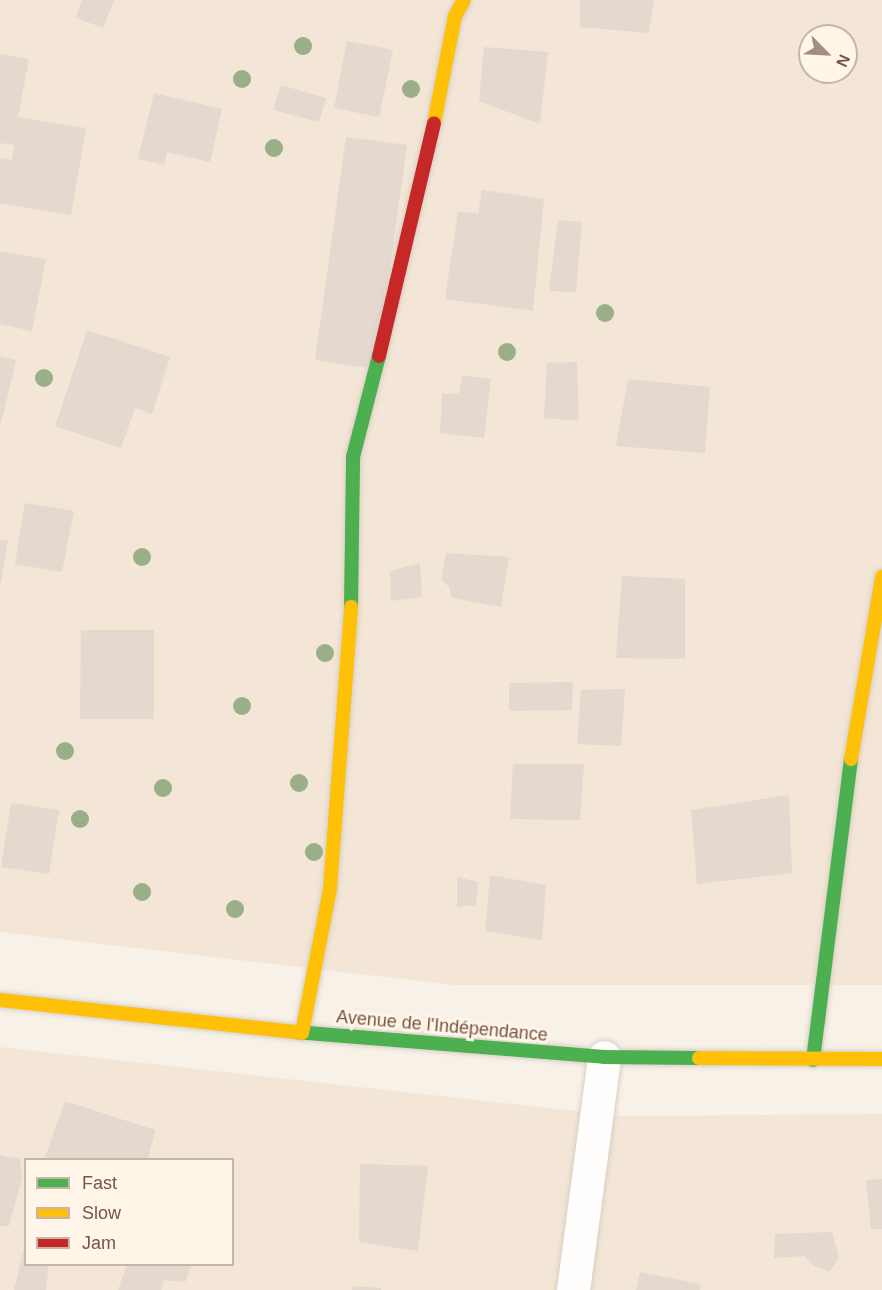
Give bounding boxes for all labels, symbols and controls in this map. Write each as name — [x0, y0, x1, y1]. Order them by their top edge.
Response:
north arrow — [798, 24, 858, 84]
text: N — [833, 52, 853, 69]
street label: Avenue de l'Indépendance — [335, 1006, 549, 1046]
legend — [24, 1158, 234, 1266]
text: Fast — [82, 1173, 117, 1193]
text: Slow — [82, 1203, 121, 1223]
text: Jam — [82, 1233, 116, 1253]

